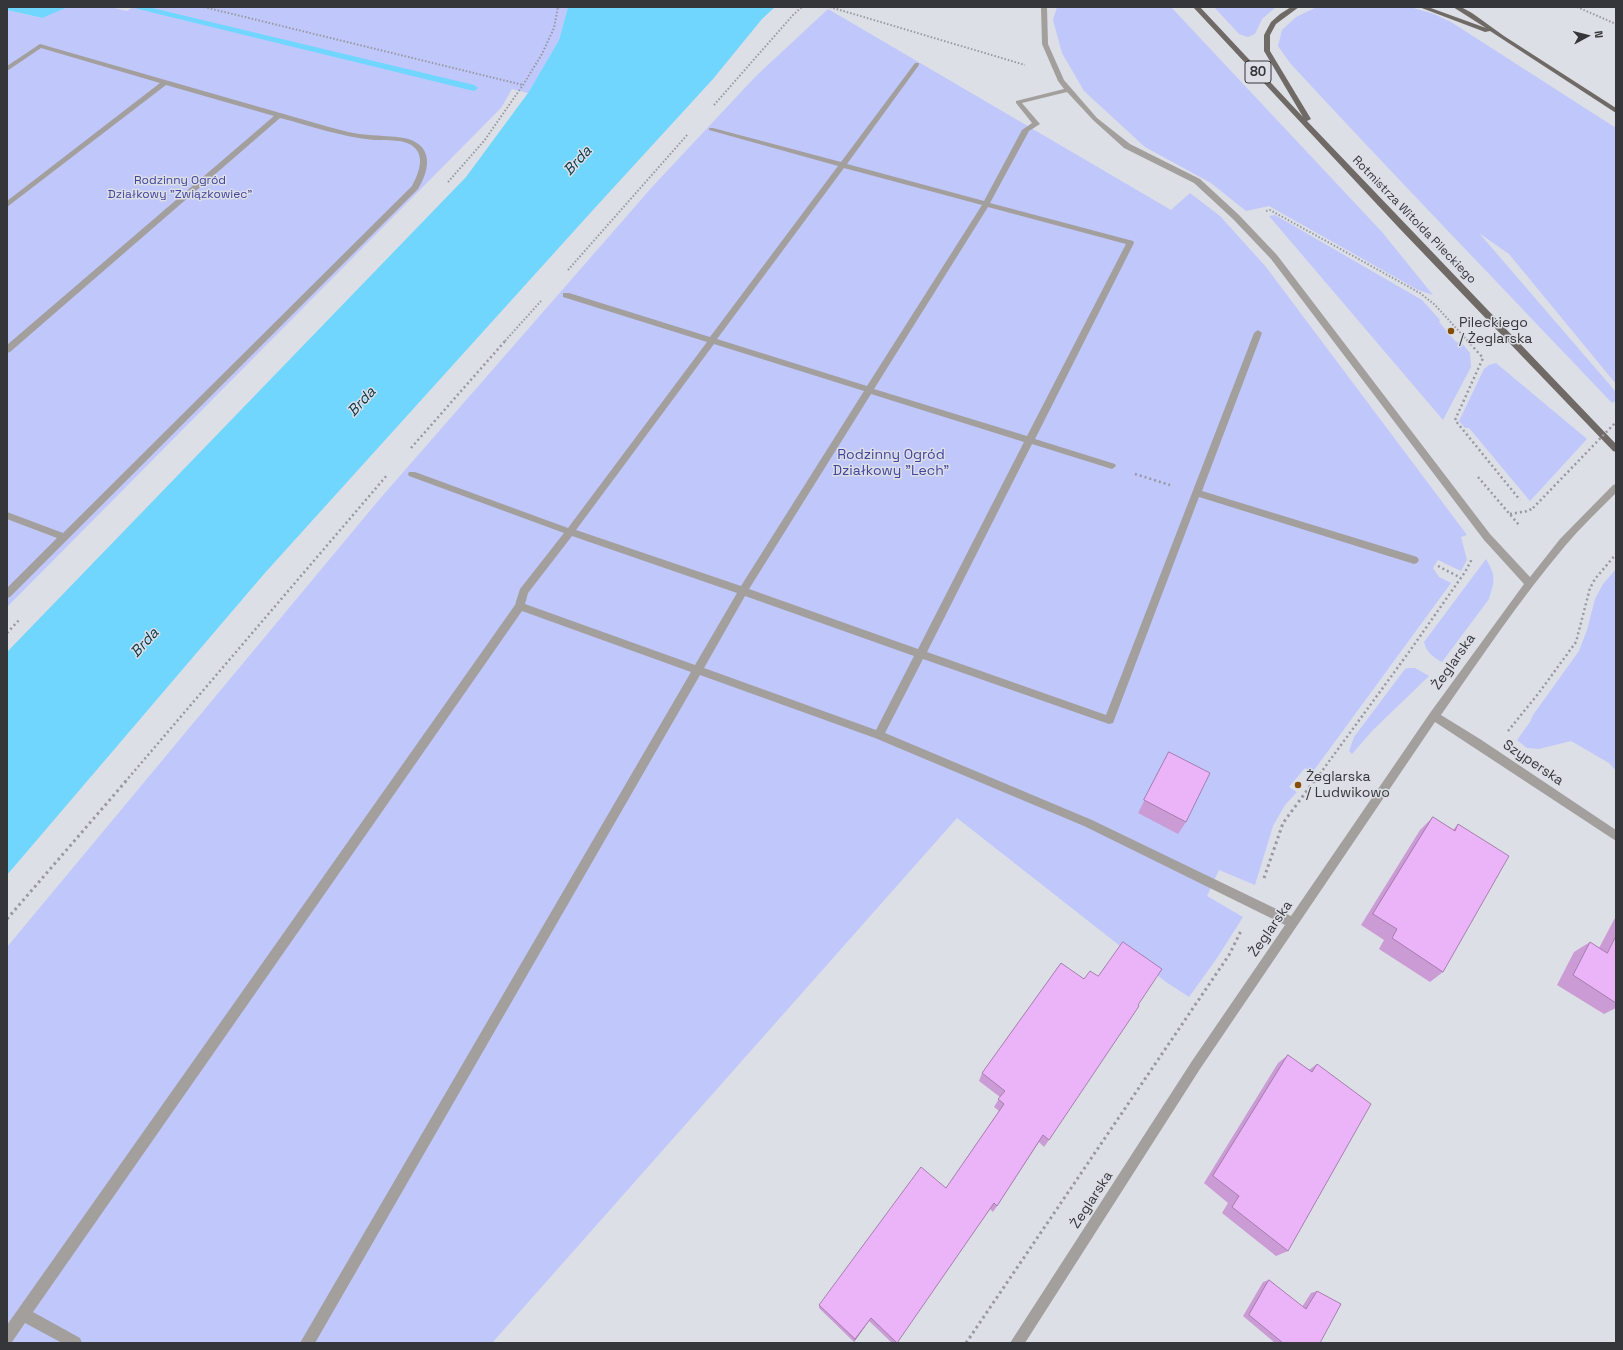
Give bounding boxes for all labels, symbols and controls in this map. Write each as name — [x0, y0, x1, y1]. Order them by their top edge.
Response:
north arrow — [1567, 16, 1607, 56]
text: N — [1592, 30, 1606, 39]
road number: 80 — [1245, 61, 1271, 83]
water label: Brda — [560, 142, 596, 180]
street label: Rotmistrza Witolda Pileckiego — [1349, 153, 1479, 287]
park label: Rodzinny Ogród Działkowy "Związkowiec" — [108, 174, 252, 202]
place label: Pileckiego / Żeglarska — [1459, 315, 1532, 348]
marker: Pileckiego / Żeglarska — [1446, 326, 1456, 336]
water label: Brda — [344, 383, 380, 421]
park label: Rodzinny Ogród Działkowy "Lech" — [833, 447, 949, 480]
water label: Brda — [127, 624, 163, 662]
street label: Żeglarska — [1429, 631, 1479, 693]
street label: Szyperska — [1499, 737, 1567, 789]
place label: Żeglarska / Ludwikowo — [1306, 769, 1390, 802]
marker: Żeglarska / Ludwikowo — [1293, 780, 1303, 790]
street label: Żeglarska — [1246, 898, 1296, 960]
street label: Żeglarska — [1067, 1168, 1117, 1232]

